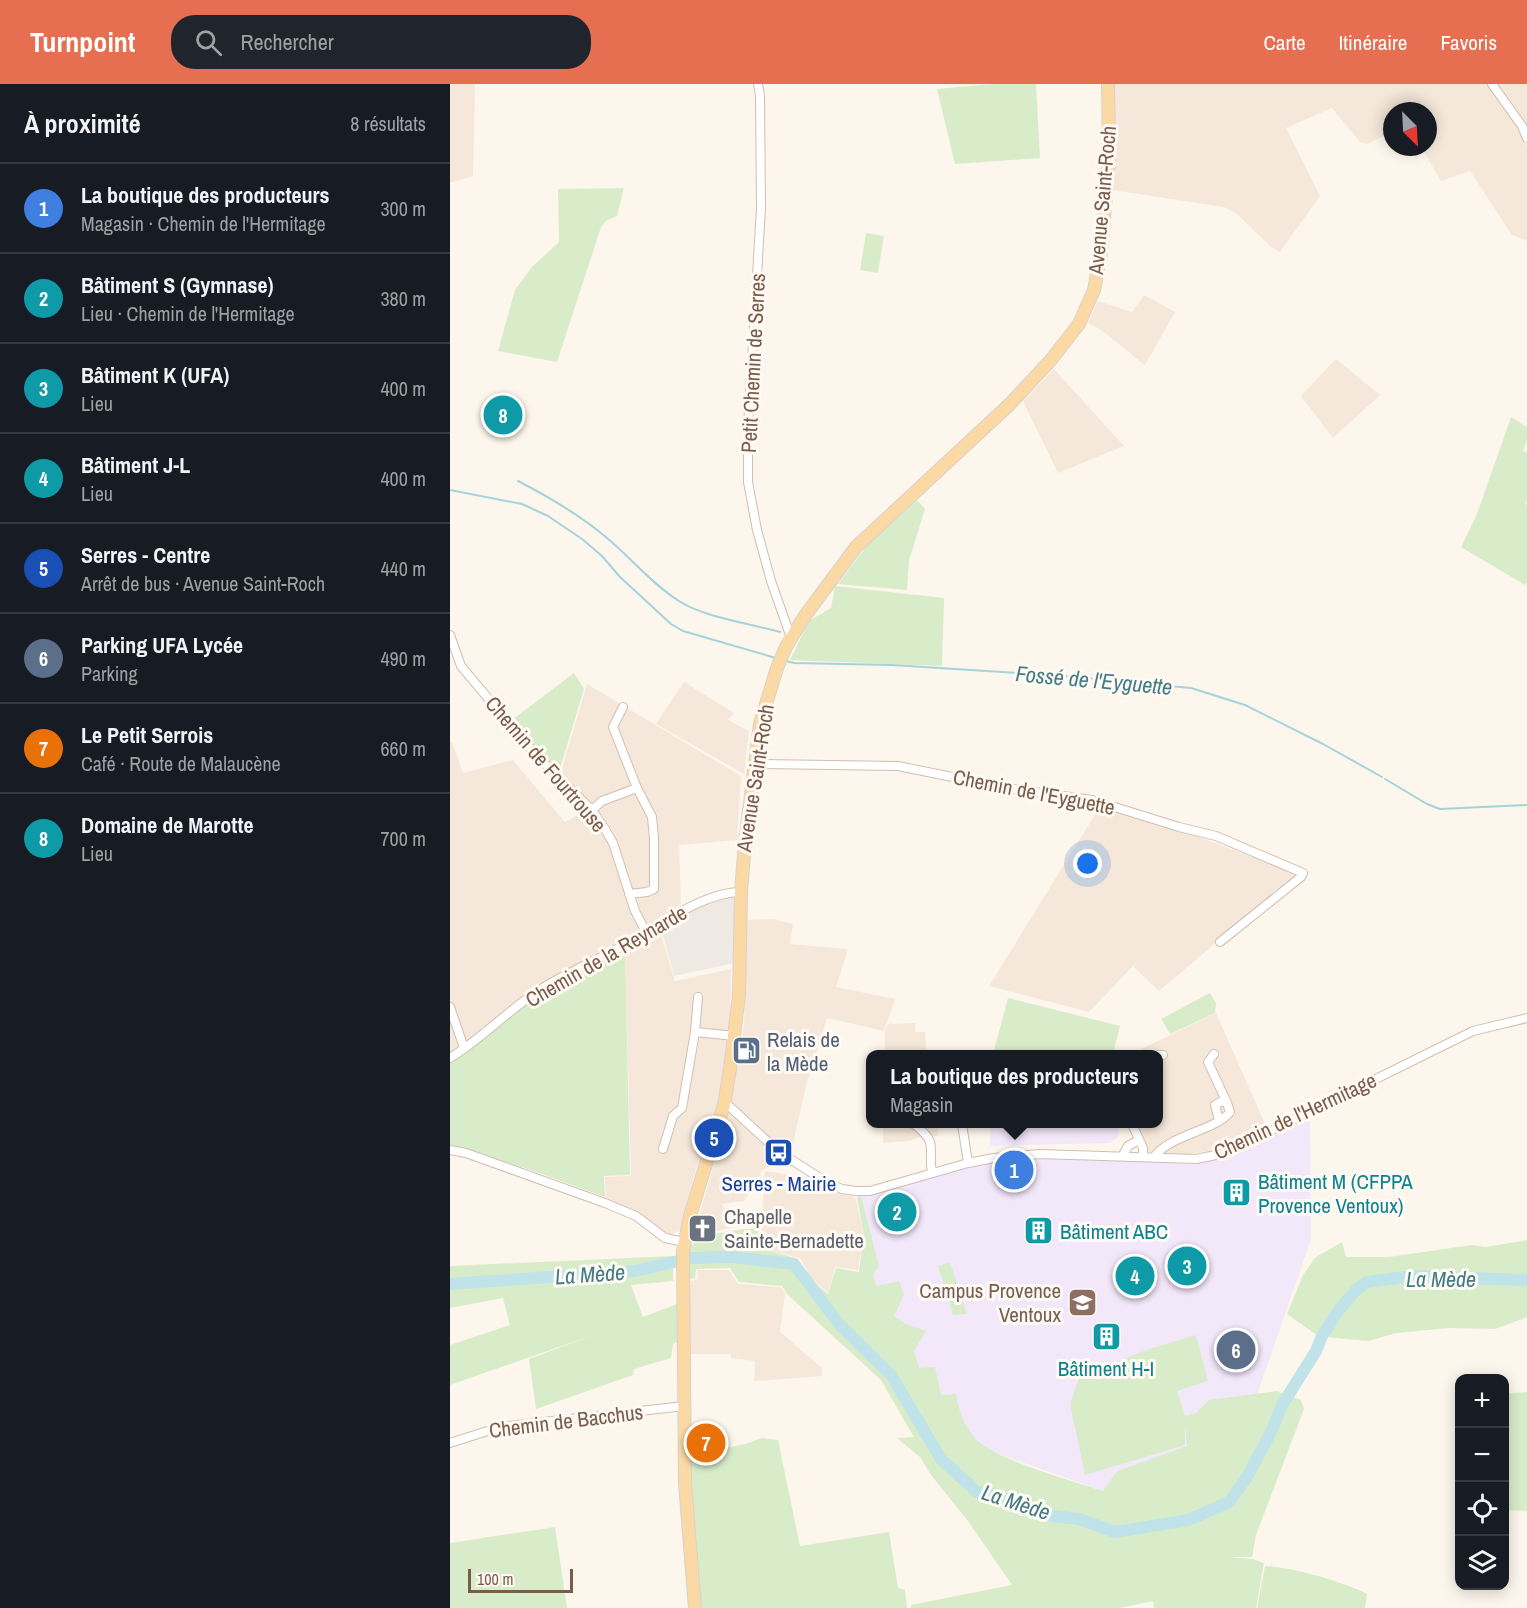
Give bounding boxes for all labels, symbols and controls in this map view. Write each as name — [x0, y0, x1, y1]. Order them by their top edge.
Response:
search box — [171, 15, 591, 69]
text: Turnpoint — [30, 23, 135, 61]
icon: search — [192, 26, 225, 59]
text: Rechercher — [240, 27, 334, 57]
text: Carte — [1263, 28, 1306, 57]
text: Itinéraire — [1339, 28, 1407, 57]
text: Favoris — [1440, 28, 1497, 57]
north arrow — [1383, 102, 1437, 156]
text: À proximité — [24, 106, 141, 141]
text: 8 résultats — [350, 110, 426, 137]
street label: Avenue Saint-Roch — [1081, 124, 1123, 276]
text: La boutique des producteurs — [81, 180, 330, 210]
text: 1 — [39, 195, 48, 222]
text: 300 m — [380, 195, 426, 222]
text: Magasin · Chemin de l'Hermitage — [81, 210, 326, 237]
text: Bâtiment S (Gymnase) — [81, 270, 273, 300]
street label: Petit Chemin de Serres — [734, 272, 772, 454]
text: 2 — [39, 285, 48, 312]
text: 380 m — [380, 285, 426, 312]
text: Lieu · Chemin de l'Hermitage — [81, 300, 295, 327]
text: Bâtiment K (UFA) — [81, 360, 229, 390]
text: 3 — [39, 375, 48, 402]
text: 400 m — [380, 375, 426, 402]
text: Lieu — [81, 390, 113, 417]
pin: 8 — [484, 392, 522, 438]
text: Bâtiment J-L — [81, 450, 190, 480]
text: 4 — [39, 465, 48, 492]
text: 400 m — [380, 465, 426, 492]
text: Lieu — [81, 480, 113, 507]
text: Serres - Centre — [81, 540, 210, 570]
text: 5 — [39, 555, 48, 582]
text: 440 m — [380, 555, 426, 582]
text: Arrêt de bus · Avenue Saint-Roch — [81, 570, 325, 597]
text: Parking UFA Lycée — [81, 630, 243, 660]
text: 6 — [39, 645, 48, 672]
text: 490 m — [380, 645, 426, 672]
water label: Fossé de l'Eyguette — [1014, 658, 1174, 702]
text: Parking — [81, 660, 138, 687]
street label: Chemin de Fourtrouse — [479, 690, 613, 838]
street label: Avenue Saint-Roch — [729, 702, 781, 855]
text: Le Petit Serrois — [81, 720, 213, 750]
text: 7 — [39, 735, 48, 762]
text: 660 m — [380, 735, 426, 762]
text: Café · Route de Malaucène — [81, 750, 281, 777]
street label: Chemin de l'Eyguette — [951, 762, 1117, 822]
text: Domaine de Marotte — [81, 810, 253, 840]
text: 8 — [39, 825, 48, 852]
text: 700 m — [380, 825, 426, 852]
text: Lieu — [81, 840, 113, 867]
your location — [1073, 849, 1102, 878]
street label: Chemin de la Reynarde — [520, 898, 692, 1014]
place label: Relais de la Mède — [767, 1025, 840, 1078]
fuel station icon: Relais de la Mède — [730, 1035, 762, 1067]
popup — [866, 1050, 1163, 1128]
text: La boutique des producteurs — [890, 1061, 1139, 1091]
street label: Chemin de l'Hermitage — [1209, 1066, 1381, 1166]
text: Magasin — [890, 1091, 953, 1118]
pin: 5 — [694, 1116, 734, 1160]
bus stop icon: Serres - Mairie — [763, 1136, 795, 1168]
pin: 1 — [994, 1148, 1034, 1192]
place label: Bâtiment M (CFPPA Provence Ventoux) — [1258, 1167, 1413, 1220]
place label: Serres - Mairie — [722, 1169, 836, 1198]
building icon: Bâtiment M (CFPPA Provence Ventoux) — [1221, 1177, 1253, 1209]
pin: 2 — [878, 1190, 916, 1234]
place label: Chapelle Sainte-Bernadette — [724, 1202, 864, 1255]
church icon: Chapelle Sainte-Bernadette — [687, 1212, 719, 1244]
building icon: Bâtiment ABC — [1023, 1215, 1055, 1247]
place label: Bâtiment ABC — [1060, 1217, 1168, 1246]
pin: 3 — [1168, 1244, 1206, 1288]
pin: 4 — [1116, 1254, 1154, 1298]
water label: La Mède — [554, 1257, 626, 1291]
water label: La Mède — [1406, 1264, 1476, 1294]
place label: Campus Provence Ventoux — [919, 1276, 1061, 1329]
school or university icon: Campus Provence Ventoux — [1066, 1286, 1098, 1318]
building icon: Bâtiment H-I — [1090, 1321, 1122, 1353]
pin: 6 — [1216, 1328, 1256, 1372]
place label: Bâtiment H-I — [1058, 1354, 1154, 1383]
map controls — [1455, 1374, 1509, 1590]
button: + — [1455, 1374, 1509, 1428]
street label: Chemin de Bacchus — [487, 1397, 645, 1445]
pin: 7 — [686, 1420, 726, 1466]
button: − — [1455, 1428, 1509, 1482]
water label: La Mède — [978, 1477, 1054, 1527]
button: locate — [1455, 1482, 1509, 1536]
button: layers — [1455, 1536, 1509, 1590]
scale bar — [468, 1566, 573, 1594]
text: 100 m — [477, 1568, 513, 1590]

